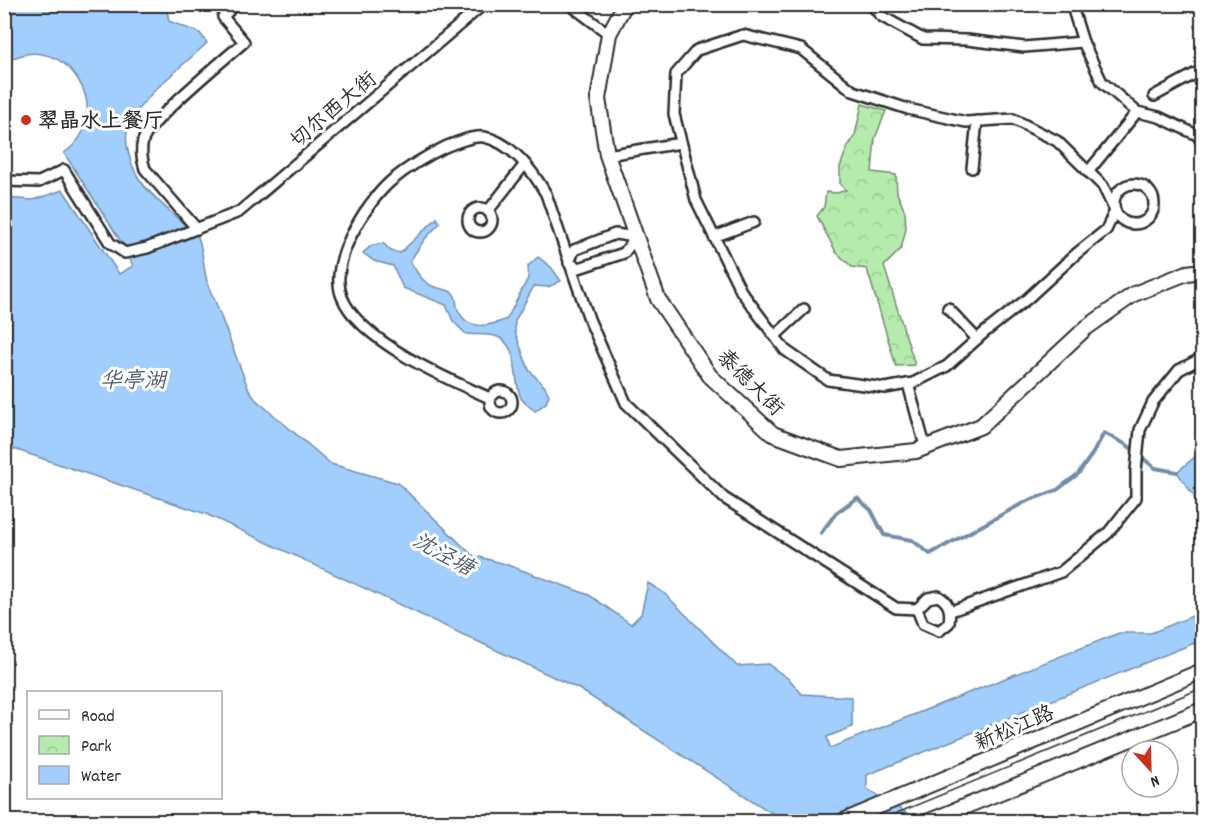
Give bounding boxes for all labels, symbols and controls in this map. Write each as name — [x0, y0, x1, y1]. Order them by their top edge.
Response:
street label: 切尔西大街 — [285, 66, 385, 157]
place label: 翠晶水上餐厅 — [38, 108, 164, 138]
marker: 翠晶水上餐厅 — [19, 113, 33, 127]
street label: 泰德大街 — [709, 344, 789, 424]
water label: 华亭湖 — [100, 367, 168, 398]
water label: 沈泾塘 — [406, 527, 480, 587]
legend — [27, 691, 222, 799]
street label: 新松江路 — [971, 700, 1060, 760]
text: Road — [81, 705, 115, 730]
text: Park — [81, 735, 112, 760]
north arrow — [1120, 739, 1180, 799]
text: Water — [81, 765, 121, 790]
text: N — [1147, 768, 1163, 793]

